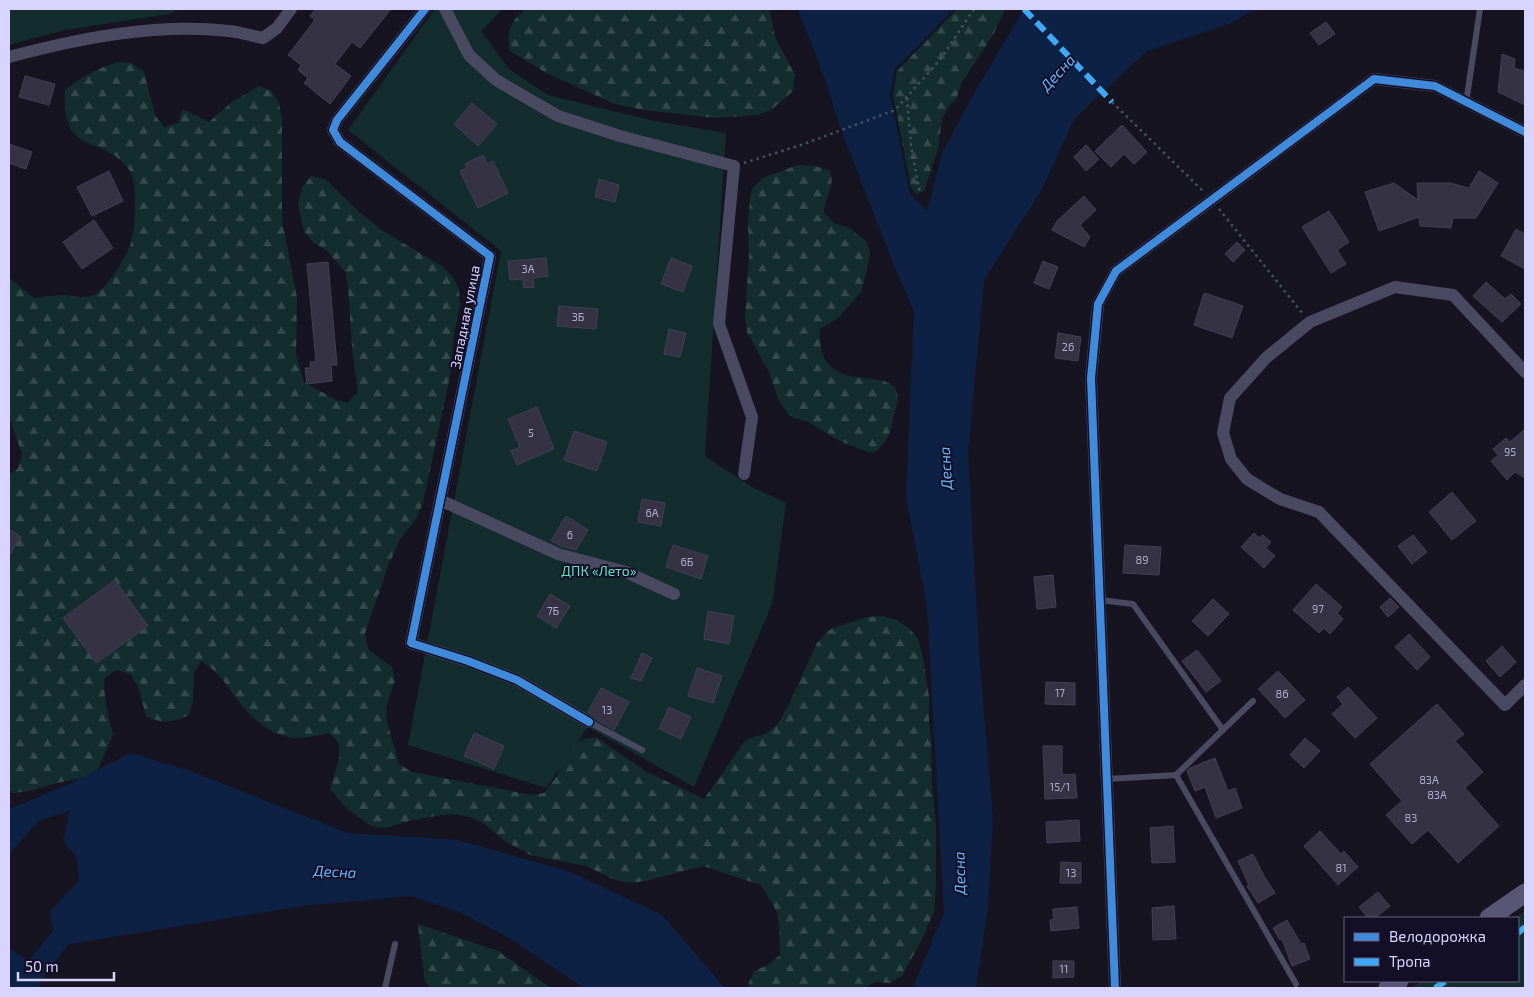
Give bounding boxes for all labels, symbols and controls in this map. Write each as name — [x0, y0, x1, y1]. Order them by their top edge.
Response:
water label: Десна — [1035, 50, 1079, 95]
house number: 3А — [522, 262, 535, 275]
street label: Западная улица — [446, 264, 483, 370]
house number: 3Б — [572, 310, 585, 323]
house number: 26 — [1062, 340, 1074, 353]
house number: 5 — [528, 426, 534, 439]
house number: 95 — [1504, 445, 1516, 458]
water label: Десна — [935, 446, 955, 491]
house number: 6А — [645, 506, 659, 519]
house number: 6 — [567, 528, 573, 541]
house number: 89 — [1136, 553, 1148, 566]
house number: 6Б — [681, 555, 694, 568]
park label: ДПК «Лето» — [561, 562, 637, 579]
house number: 97 — [1312, 602, 1324, 615]
house number: 7Б — [547, 604, 560, 617]
house number: 17 — [1055, 686, 1065, 699]
house number: 86 — [1276, 687, 1288, 700]
house number: 13 — [602, 703, 612, 716]
house number: 83А — [1419, 773, 1439, 786]
house number: 15/1 — [1050, 780, 1070, 793]
house number: 83А — [1427, 788, 1447, 801]
house number: 83 — [1405, 811, 1417, 824]
water label: Десна — [950, 851, 968, 896]
water label: Десна — [312, 861, 357, 881]
house number: 81 — [1335, 861, 1347, 874]
house number: 13 — [1066, 866, 1076, 879]
legend — [1344, 917, 1519, 982]
text: Велодорожка — [1389, 927, 1486, 945]
scale bar — [18, 950, 114, 982]
text: Тропа — [1389, 952, 1431, 970]
text: 50 m — [25, 957, 59, 975]
house number: 11 — [1060, 962, 1068, 975]

